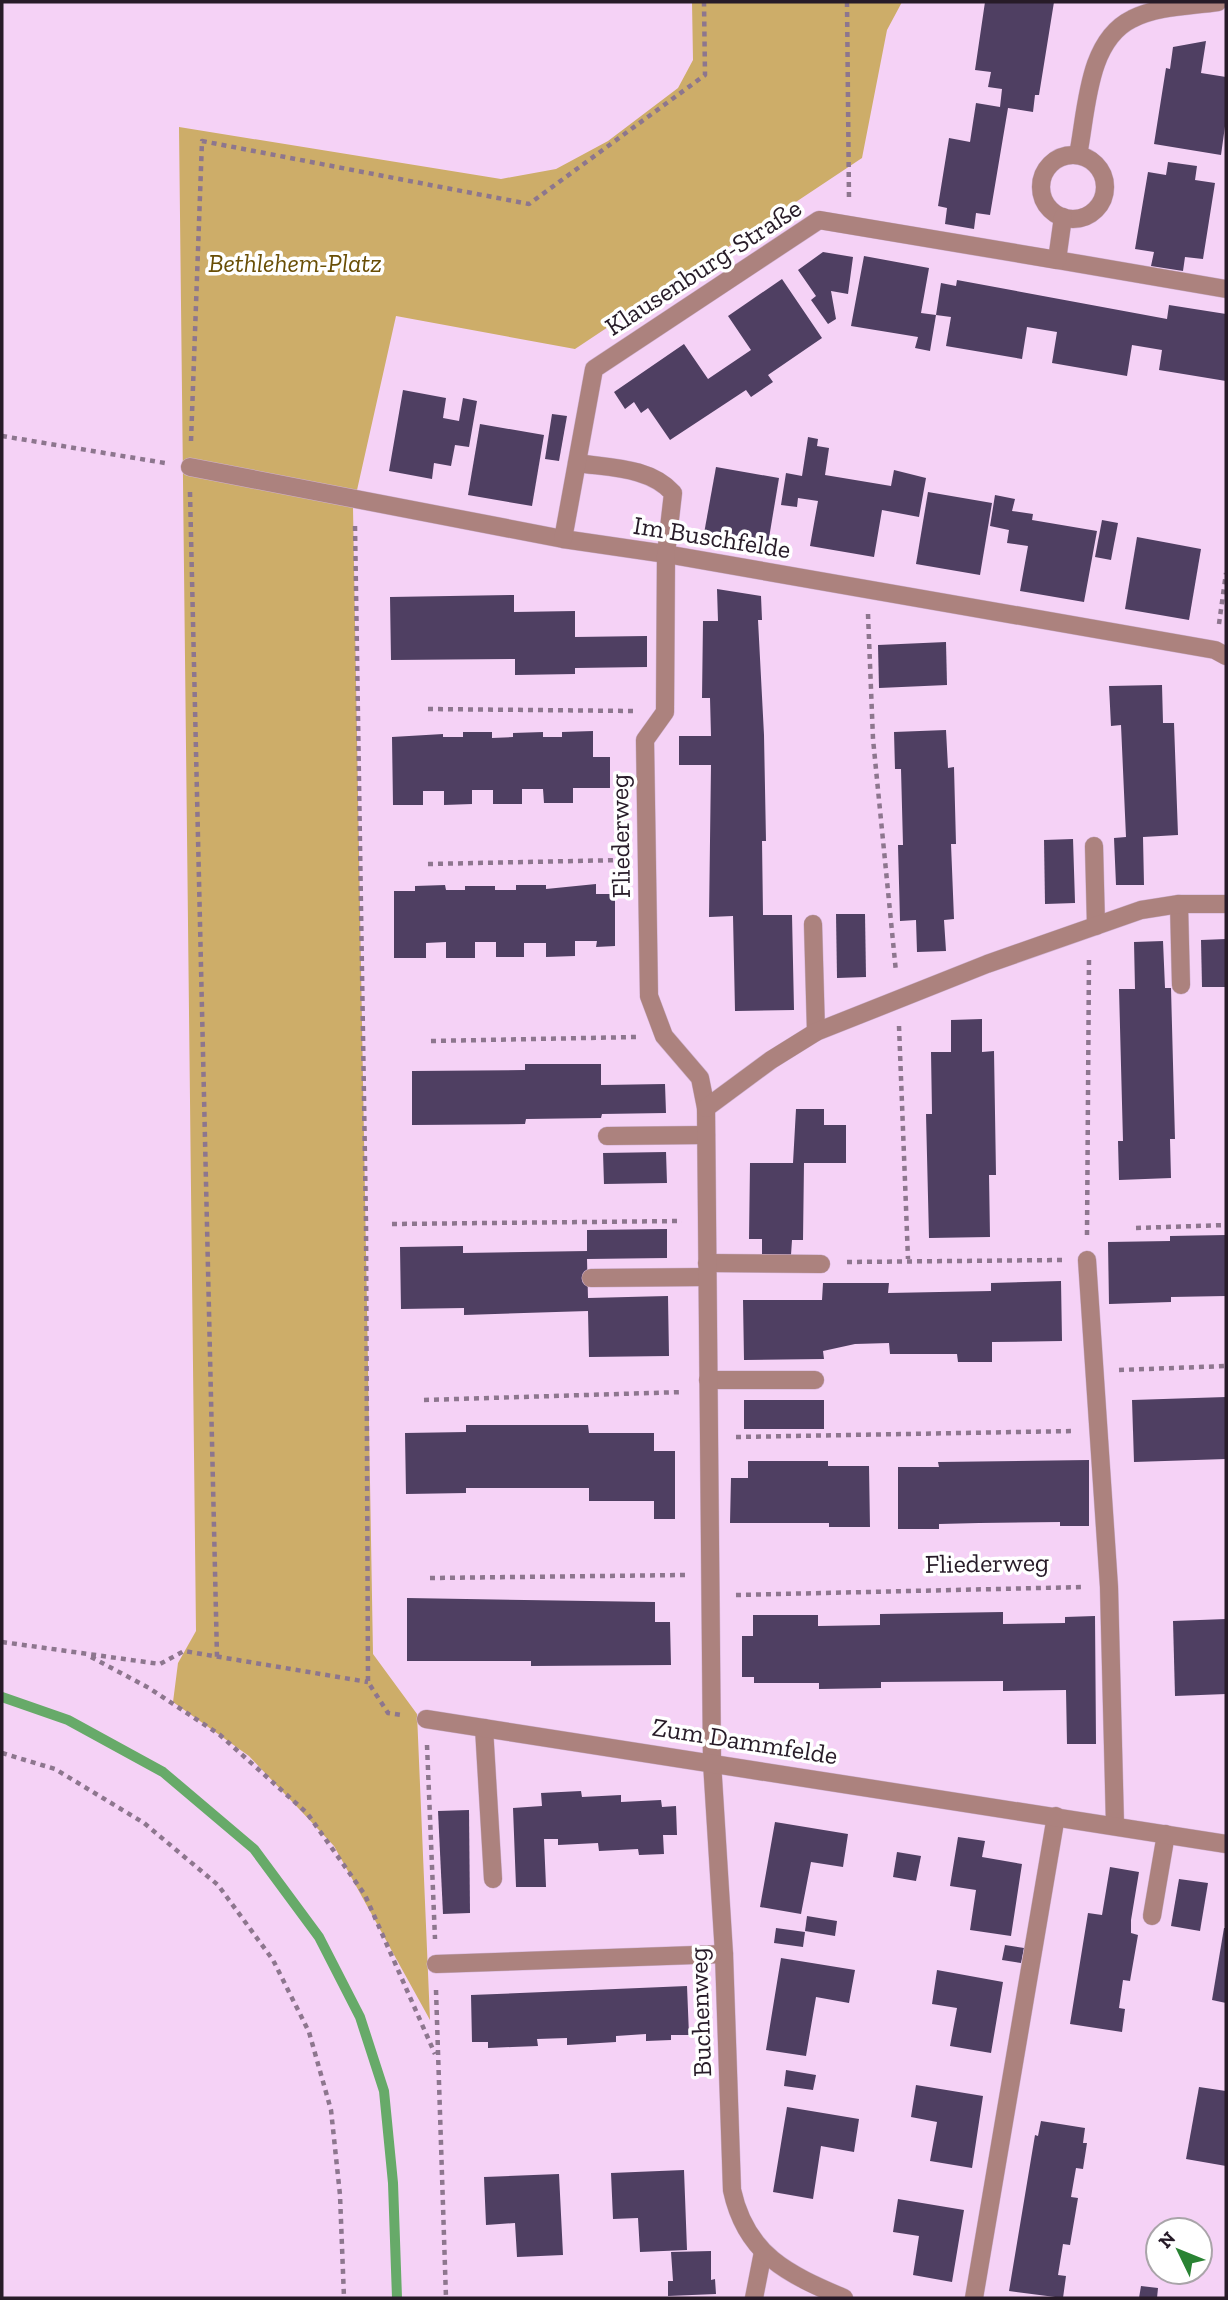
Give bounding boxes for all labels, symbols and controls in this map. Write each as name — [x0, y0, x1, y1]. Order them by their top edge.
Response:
street label: Klausenburg-Straße — [599, 192, 807, 342]
park label: Bethlehem-Platz — [208, 247, 382, 279]
street label: Im Buschfelde — [631, 509, 793, 565]
street label: Fliederweg — [603, 774, 637, 898]
street label: Fliederweg — [925, 1546, 1049, 1580]
street label: Zum Dammfelde — [650, 1711, 840, 1771]
street label: Buchenweg — [682, 1947, 718, 2077]
north arrow — [1144, 2216, 1214, 2286]
text: N — [1154, 2227, 1180, 2253]

